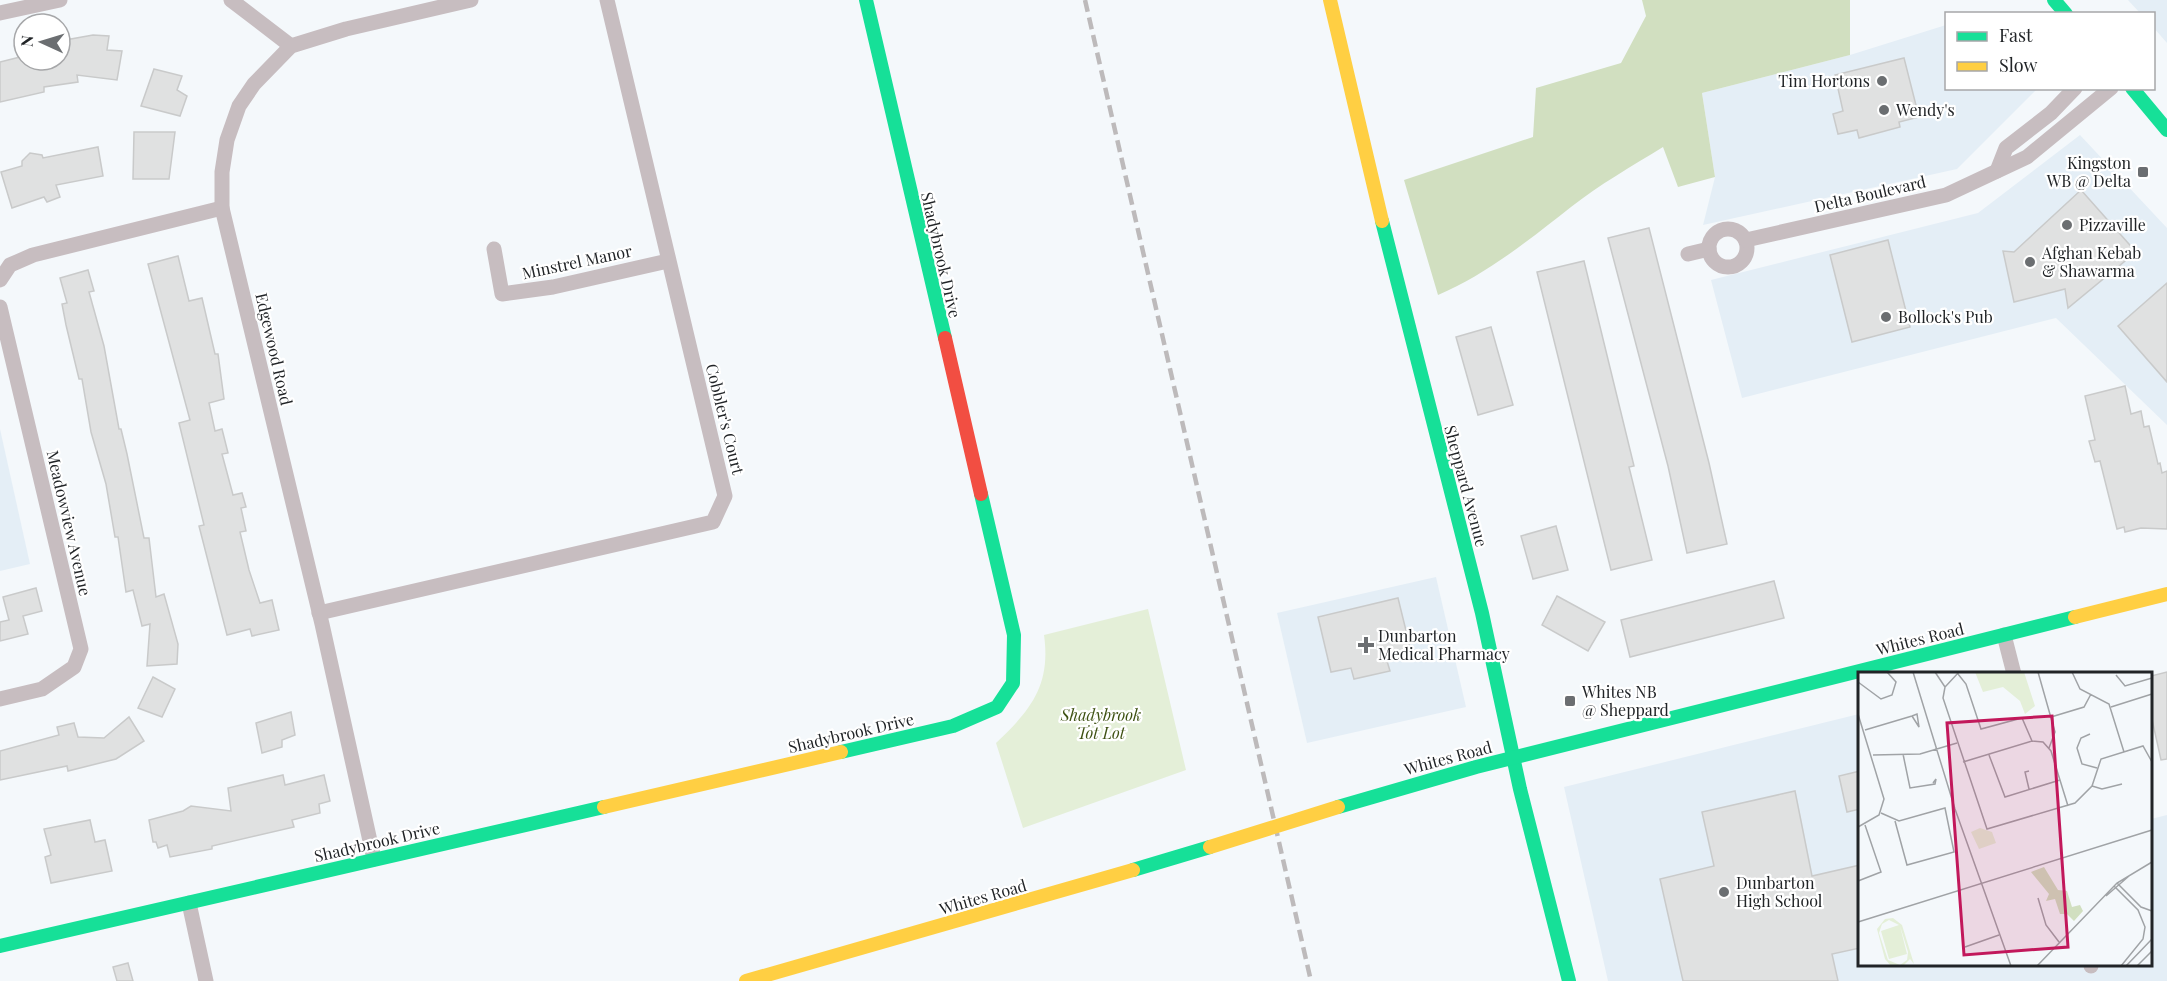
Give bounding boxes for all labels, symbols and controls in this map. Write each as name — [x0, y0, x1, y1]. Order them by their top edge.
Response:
north arrow — [12, 12, 72, 72]
legend — [1945, 12, 2155, 90]
text: Fast — [1999, 23, 2033, 47]
text: N — [16, 34, 37, 47]
text: Slow — [1999, 53, 2037, 77]
place label: Tim Hortons — [1778, 70, 1870, 91]
marker: Tim Hortons — [1875, 74, 1889, 88]
place label: Wendy's — [1895, 99, 1955, 120]
marker: Wendy's — [1877, 103, 1891, 117]
place label: Kingston WB @ Delta — [2046, 152, 2131, 191]
marker: Kingston WB @ Delta — [2136, 165, 2150, 179]
street label: Delta Boulevard — [1812, 170, 1928, 217]
street label: Shadybrook Drive — [917, 190, 966, 320]
place label: Pizzaville — [2079, 214, 2146, 235]
marker: Pizzaville — [2060, 218, 2074, 232]
street label: Minstrel Manor — [520, 240, 634, 283]
place label: Afghan Kebab & Shawarma — [2041, 242, 2141, 281]
marker: Afghan Kebab & Shawarma — [2023, 255, 2037, 269]
street label: Edgewood Road — [251, 291, 298, 407]
place label: Bollock's Pub — [1898, 306, 1993, 327]
marker: Bollock's Pub — [1879, 310, 1893, 324]
street label: Cobbler's Court — [702, 361, 749, 477]
street label: Sheppard Avenue — [1440, 423, 1493, 549]
street label: Meadowview Avenue — [43, 448, 96, 598]
street label: Whites Road — [1873, 617, 1966, 660]
place label: Dunbarton Medical Pharmacy — [1378, 625, 1510, 664]
marker: Dunbarton Medical Pharmacy — [1359, 638, 1373, 652]
inset map — [1858, 672, 2152, 966]
place label: Whites NB @ Sheppard — [1581, 681, 1669, 720]
marker: Whites NB @ Sheppard — [1563, 694, 1577, 708]
park label: Shadybrook Tot Lot — [1060, 704, 1141, 743]
street label: Shadybrook Drive — [786, 708, 916, 757]
street label: Whites Road — [1401, 736, 1494, 780]
street label: Shadybrook Drive — [312, 817, 442, 866]
place label: Dunbarton High School — [1736, 872, 1823, 911]
street label: Whites Road — [936, 874, 1029, 919]
marker: Dunbarton High School — [1717, 885, 1731, 899]

